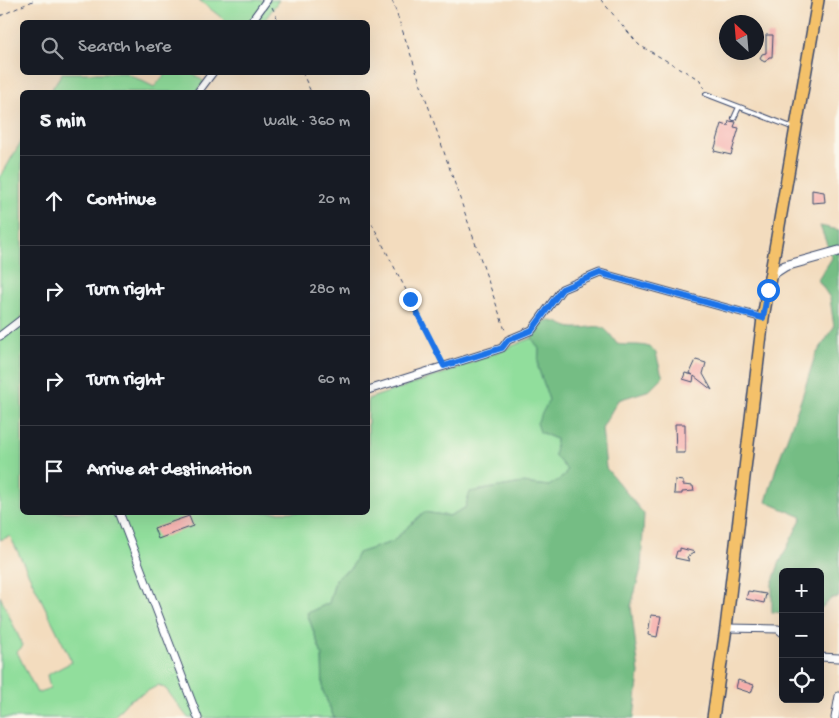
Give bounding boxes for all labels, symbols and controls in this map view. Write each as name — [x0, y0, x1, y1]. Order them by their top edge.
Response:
north arrow — [719, 15, 764, 60]
search box — [20, 20, 370, 75]
icon: search — [38, 34, 66, 62]
text: Search here — [78, 36, 172, 59]
text: 5 min — [40, 110, 85, 135]
text: Walk · 360 m — [264, 113, 350, 132]
icon: ahead — [40, 187, 68, 215]
text: Continue — [87, 189, 156, 212]
text: 20 m — [318, 191, 350, 210]
icon: right — [40, 277, 68, 305]
text: Turn right — [87, 279, 163, 302]
route start — [757, 279, 780, 302]
text: 280 m — [309, 281, 350, 300]
route end — [399, 288, 422, 311]
icon: right — [40, 367, 68, 395]
text: Turn right — [87, 369, 163, 392]
text: 60 m — [318, 371, 350, 390]
icon: arrive — [40, 457, 68, 485]
text: Arrive at destination — [87, 459, 251, 482]
map controls — [779, 568, 824, 703]
button: + — [779, 568, 824, 613]
button: − — [779, 613, 824, 658]
button: locate — [779, 658, 824, 703]

